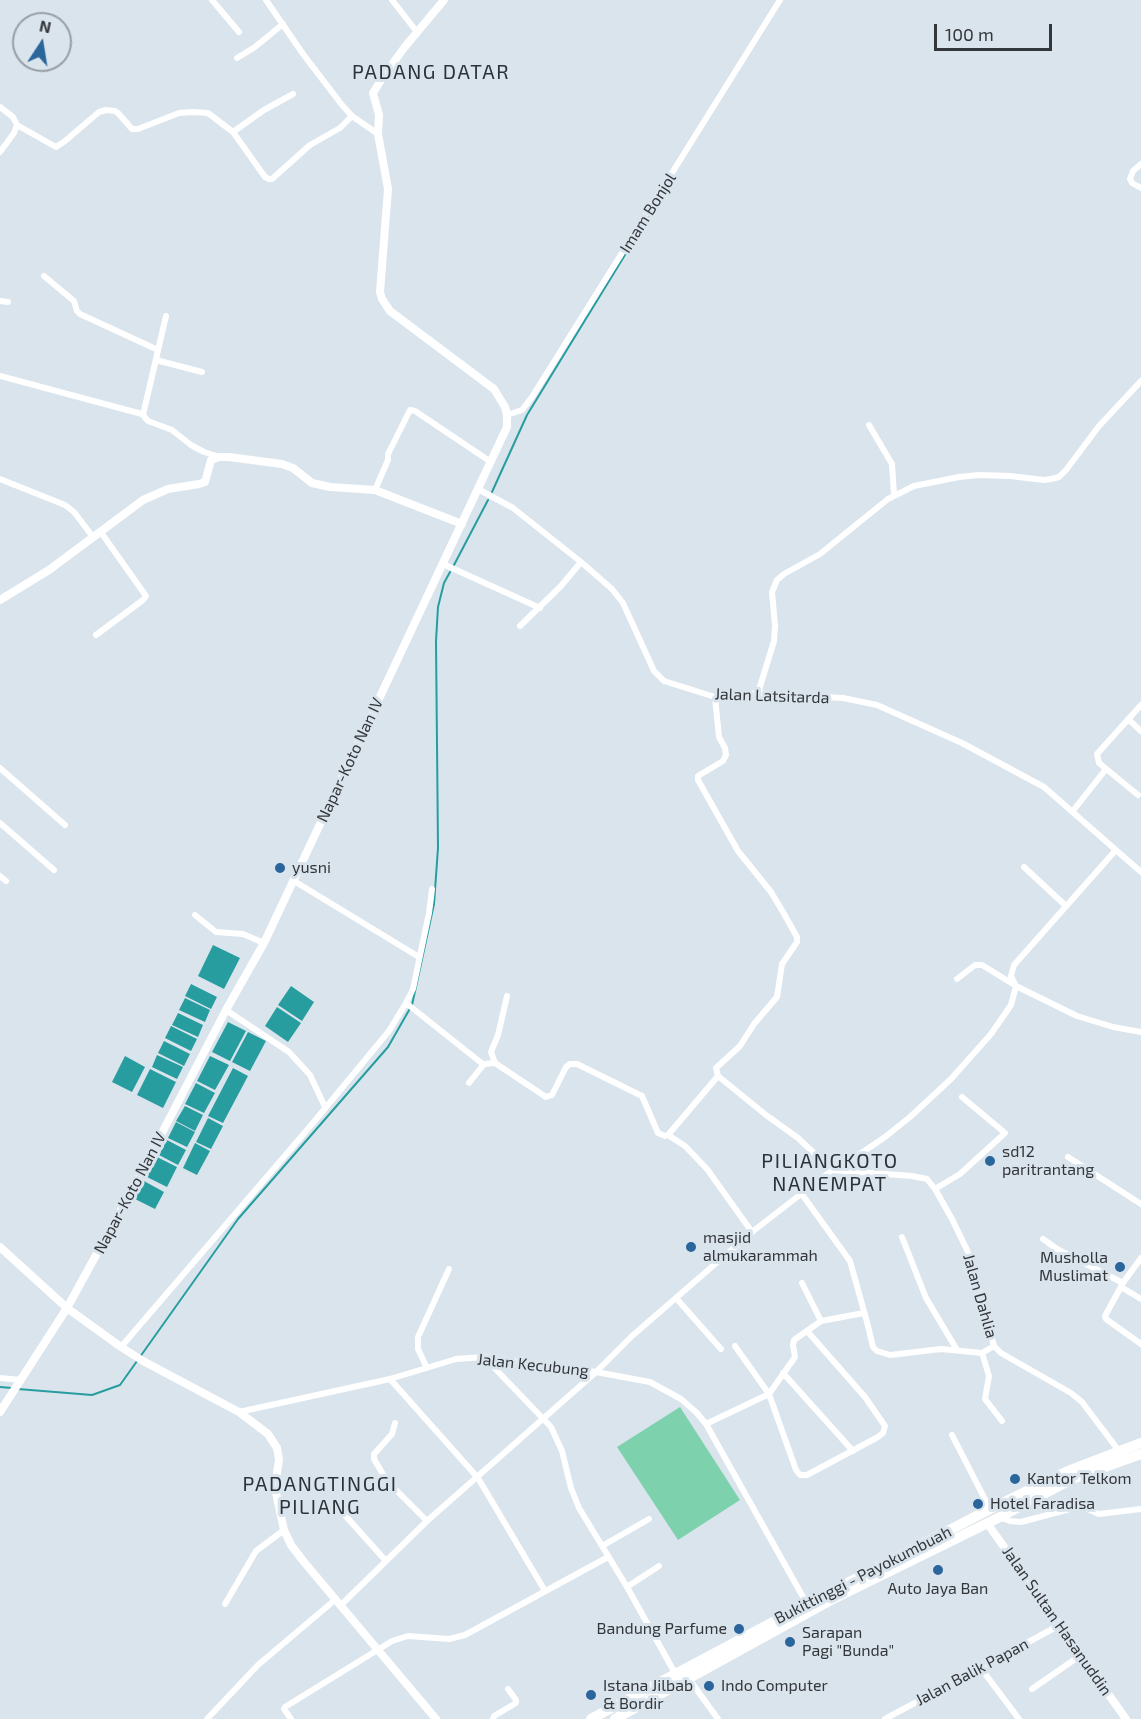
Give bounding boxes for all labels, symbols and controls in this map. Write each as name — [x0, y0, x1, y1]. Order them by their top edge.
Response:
north arrow — [12, 12, 72, 72]
scale bar — [937, 12, 1056, 50]
text: N — [38, 15, 53, 36]
text: 100 m — [945, 23, 994, 45]
district label: PADANG DATAR — [352, 60, 510, 84]
street label: Imam Bonjol — [616, 169, 680, 257]
street label: Jalan Latsitarda — [714, 684, 830, 708]
street label: Napar-Koto Nan IV — [313, 695, 387, 825]
place label: yusni — [292, 858, 331, 878]
marker: yusni — [273, 861, 287, 875]
street label: Napar-Koto Nan IV — [90, 1129, 170, 1257]
place label: sd12 paritrantang — [1002, 1142, 1094, 1180]
district label: PILIANGKOTO NANEMPAT — [761, 1149, 899, 1196]
marker: sd12 paritrantang — [983, 1154, 997, 1168]
place label: masjid almukarammah — [703, 1228, 818, 1266]
marker: masjid almukarammah — [684, 1240, 698, 1254]
place label: Musholla Muslimat — [1039, 1248, 1108, 1286]
street label: Jalan Dahlia — [959, 1252, 1001, 1340]
marker: Musholla Muslimat — [1113, 1260, 1127, 1274]
street label: Jalan Kecubung — [476, 1350, 590, 1380]
place label: Kantor Telkom — [1027, 1469, 1132, 1489]
district label: PADANGTINGGI PILIANG — [242, 1472, 398, 1519]
marker: Kantor Telkom — [1008, 1472, 1022, 1486]
place label: Hotel Faradisa — [990, 1494, 1095, 1514]
marker: Hotel Faradisa — [971, 1497, 985, 1511]
street label: Bukittinggi - Payokumbuah — [771, 1522, 955, 1628]
street label: Jalan Sultan Hasanuddin — [998, 1543, 1116, 1699]
marker: Auto Jaya Ban — [931, 1563, 945, 1577]
place label: Auto Jaya Ban — [888, 1579, 988, 1599]
place label: Bandung Parfume — [597, 1619, 727, 1639]
marker: Bandung Parfume — [732, 1622, 746, 1636]
place label: Sarapan Pagi "Bunda" — [802, 1623, 894, 1661]
street label: Jalan Balik Papan — [912, 1634, 1032, 1710]
marker: Sarapan Pagi "Bunda" — [783, 1635, 797, 1649]
place label: Istana Jilbab & Bordir — [603, 1676, 693, 1714]
place label: Indo Computer — [721, 1676, 828, 1696]
marker: Indo Computer — [702, 1679, 716, 1693]
marker: Istana Jilbab & Bordir — [584, 1688, 598, 1702]

